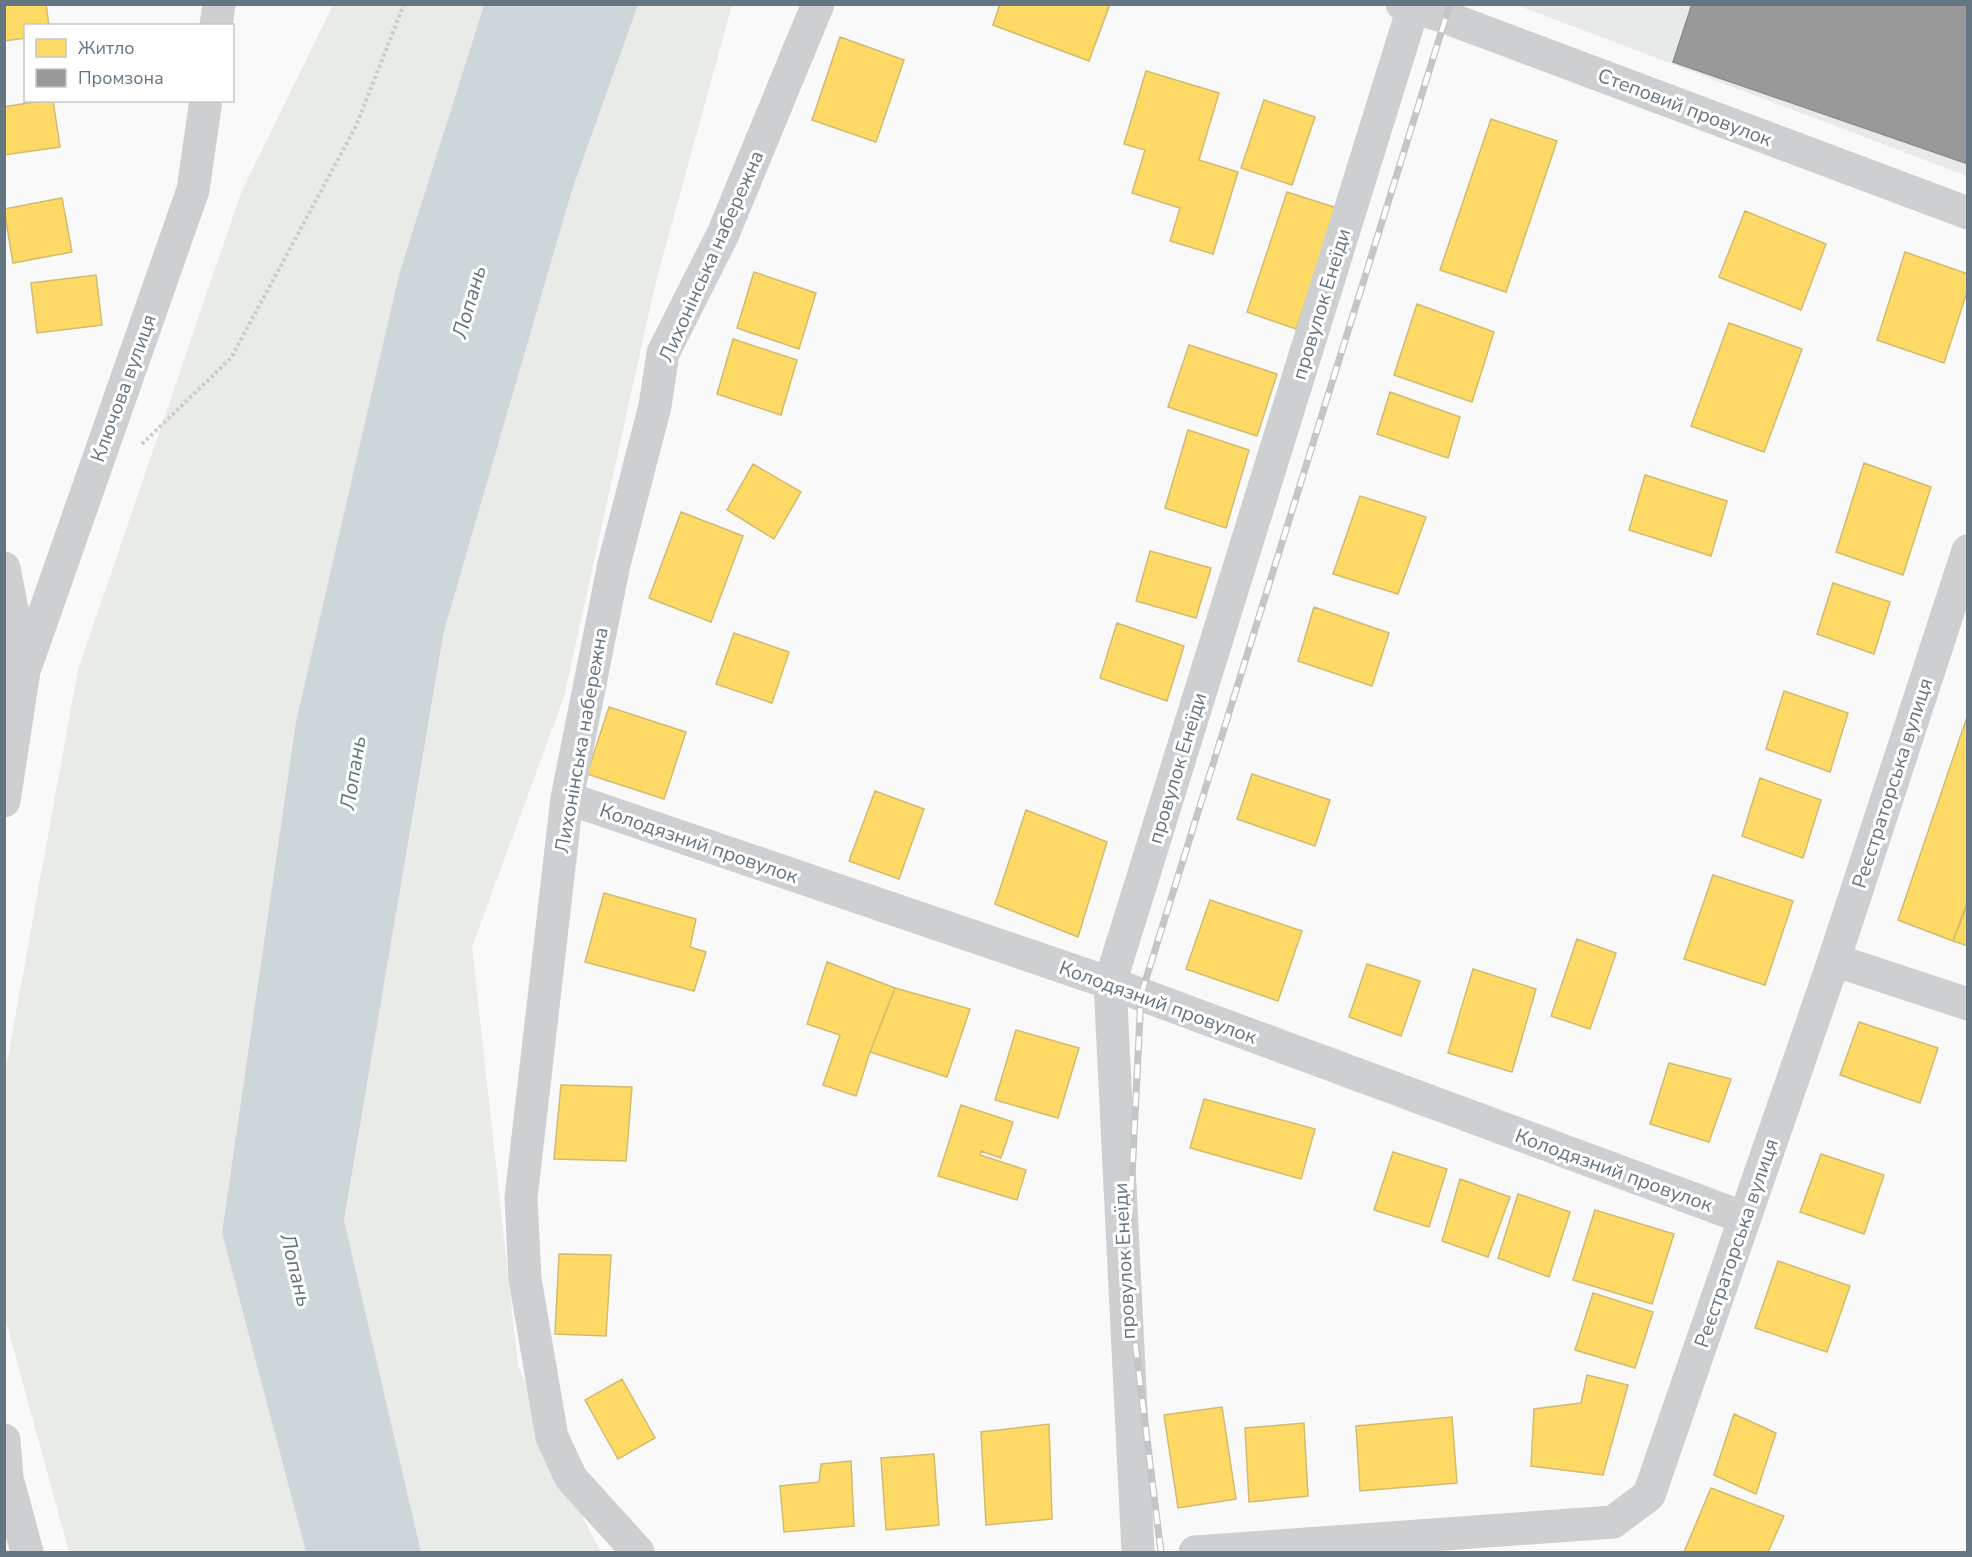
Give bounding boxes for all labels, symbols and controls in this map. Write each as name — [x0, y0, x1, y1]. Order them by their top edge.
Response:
legend — [24, 24, 234, 102]
text: Житло — [78, 36, 134, 60]
street label: Степовий провулок — [1594, 62, 1776, 153]
text: Промзона — [78, 66, 164, 90]
street label: Лихонінська набережна — [653, 146, 770, 366]
street label: провулок Енеїди — [1286, 225, 1357, 383]
water label: Лопань — [445, 262, 493, 343]
street label: Ключова вулиця — [84, 310, 163, 466]
street label: Лихонінська набережна — [548, 625, 615, 855]
street label: Реєстраторська вулиця — [1846, 675, 1939, 892]
street label: провулок Енеїди — [1142, 689, 1213, 847]
water label: Лопань — [333, 734, 373, 813]
street label: Колодязний провулок — [596, 797, 802, 890]
street label: Колодязний провулок — [1055, 954, 1261, 1051]
street label: Колодязний провулок — [1511, 1122, 1717, 1219]
street label: Реєстраторська вулиця — [1688, 1135, 1785, 1351]
street label: провулок Енеїди — [1107, 1182, 1142, 1340]
water label: Лопань — [273, 1229, 319, 1310]

